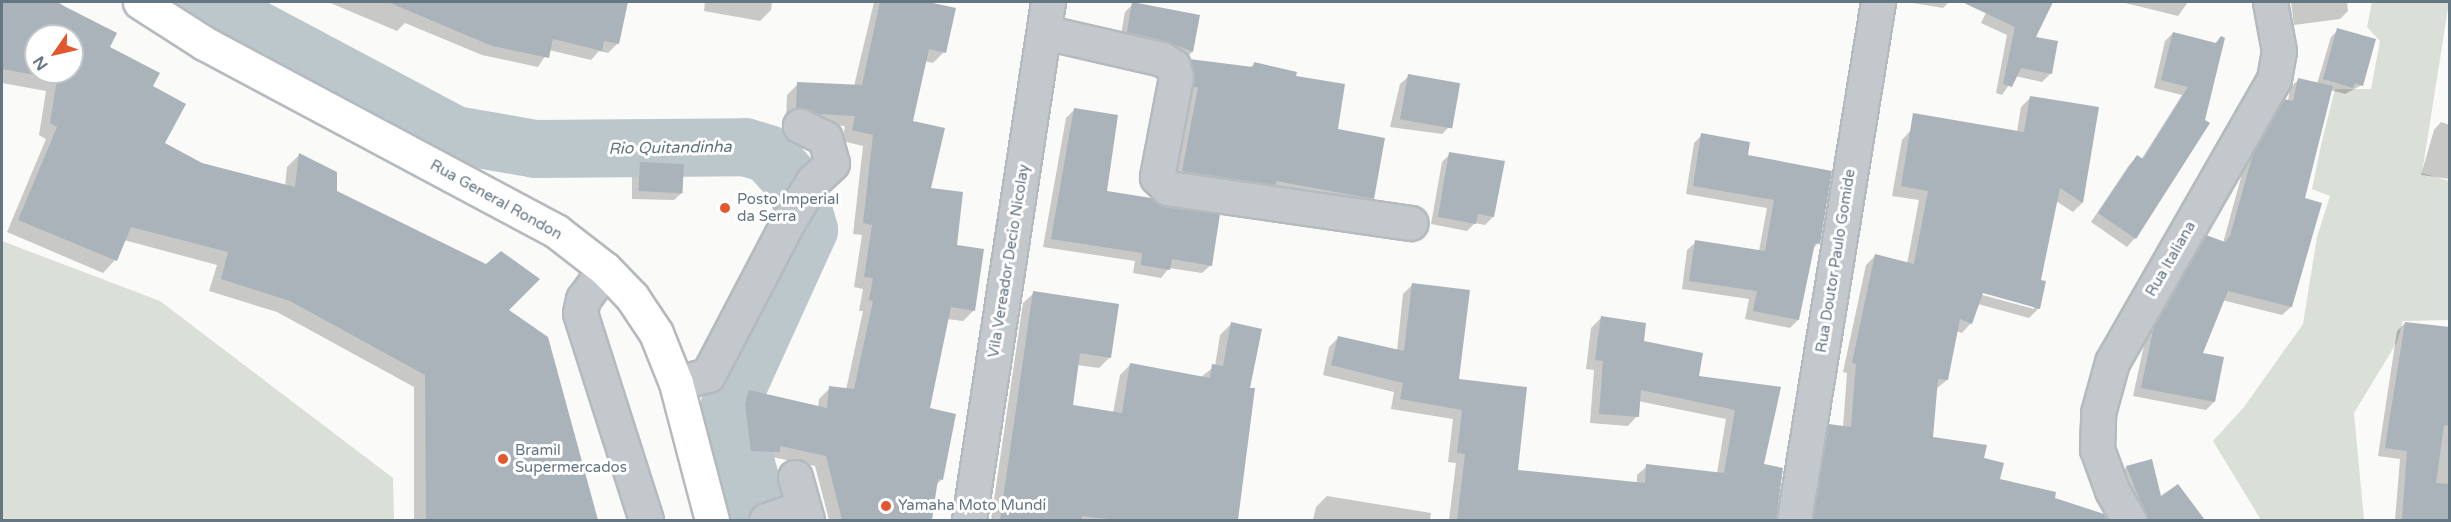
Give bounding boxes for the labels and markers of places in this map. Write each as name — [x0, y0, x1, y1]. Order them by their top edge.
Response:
place label: Posto Imperial da Serra — [737, 190, 839, 225]
marker: Posto Imperial da Serra — [718, 201, 732, 215]
place label: Bramil Supermercados — [515, 441, 627, 476]
marker: Bramil Supermercados — [496, 452, 510, 466]
place label: Yamaha Moto Mundi — [898, 497, 1046, 515]
marker: Yamaha Moto Mundi — [879, 499, 893, 513]

